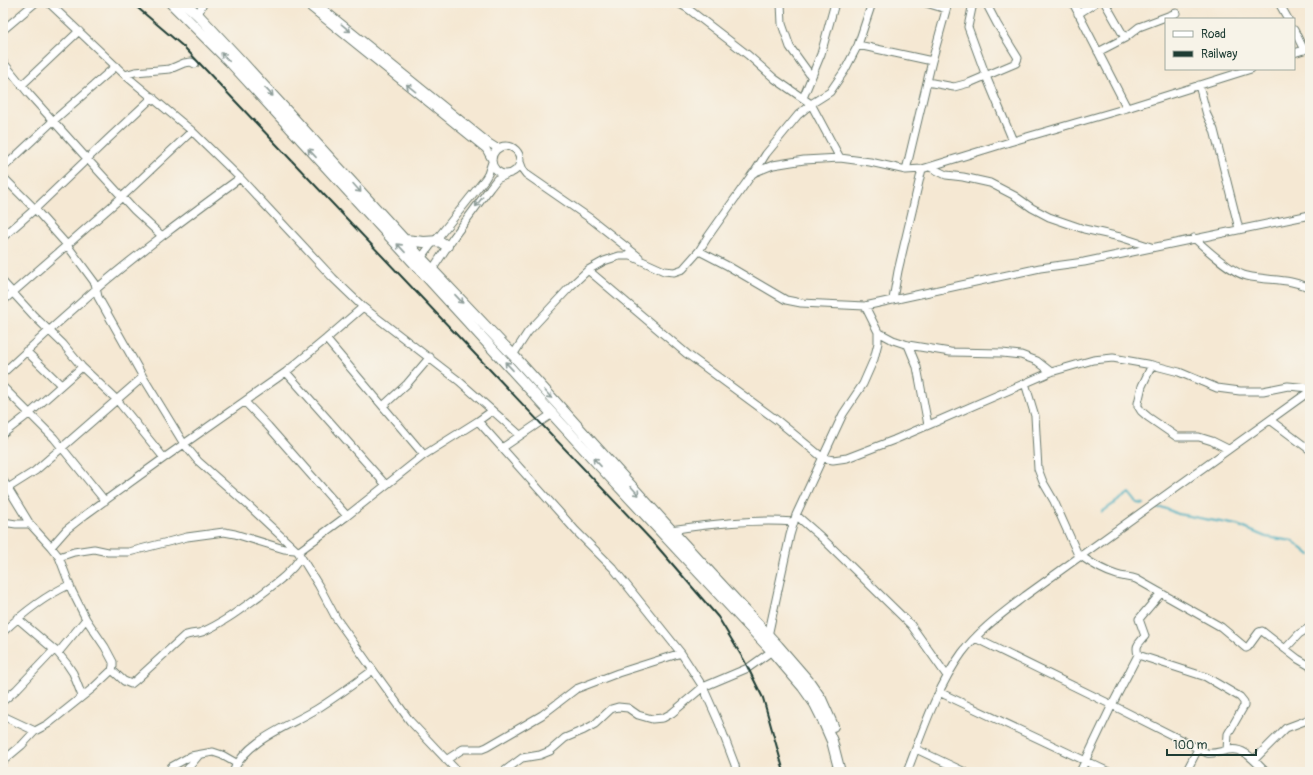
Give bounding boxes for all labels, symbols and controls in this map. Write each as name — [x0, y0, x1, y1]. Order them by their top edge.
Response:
legend — [1165, 18, 1295, 70]
one-way arrow — [341, 23, 352, 32]
text: Road — [1201, 27, 1226, 42]
text: Railway — [1201, 47, 1237, 62]
one-way arrow — [220, 52, 230, 62]
one-way arrow — [406, 84, 416, 93]
one-way arrow — [265, 87, 274, 97]
one-way arrow — [308, 148, 317, 158]
one-way arrow — [352, 183, 362, 193]
one-way arrow — [475, 196, 483, 207]
one-way arrow — [396, 243, 405, 253]
one-way arrow — [455, 294, 464, 304]
one-way arrow — [504, 361, 514, 371]
one-way arrow — [543, 389, 552, 399]
one-way arrow — [592, 457, 601, 467]
one-way arrow — [630, 486, 640, 496]
scale bar — [1167, 731, 1256, 757]
text: 100 m — [1173, 738, 1208, 753]

